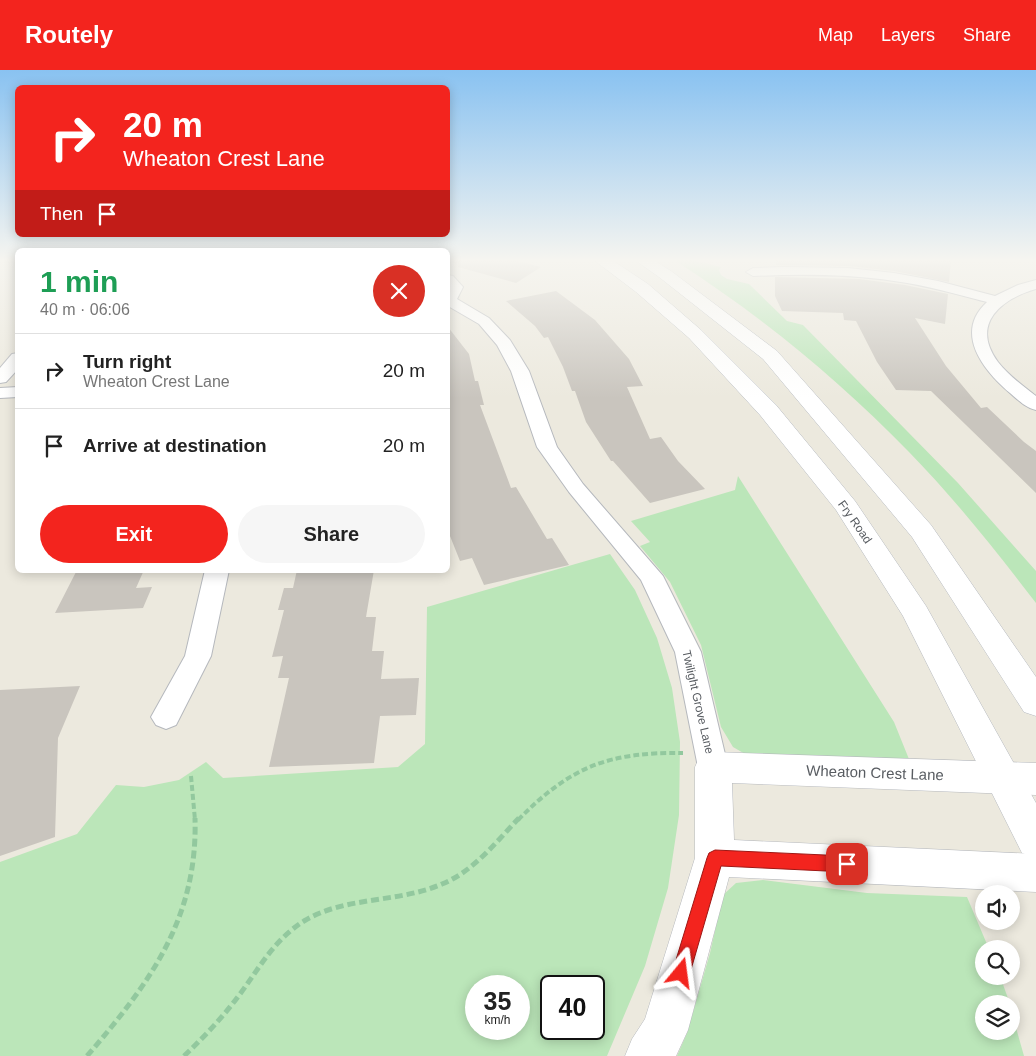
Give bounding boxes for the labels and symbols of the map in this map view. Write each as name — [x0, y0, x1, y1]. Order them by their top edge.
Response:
street label: Fry Road — [835, 498, 875, 546]
street label: Twilight Grove Lane — [679, 649, 717, 756]
street label: Wheaton Crest Lane — [806, 762, 944, 783]
pin — [826, 843, 868, 885]
position arrow — [654, 946, 706, 998]
speed limit sign: 40 — [540, 975, 605, 1040]

